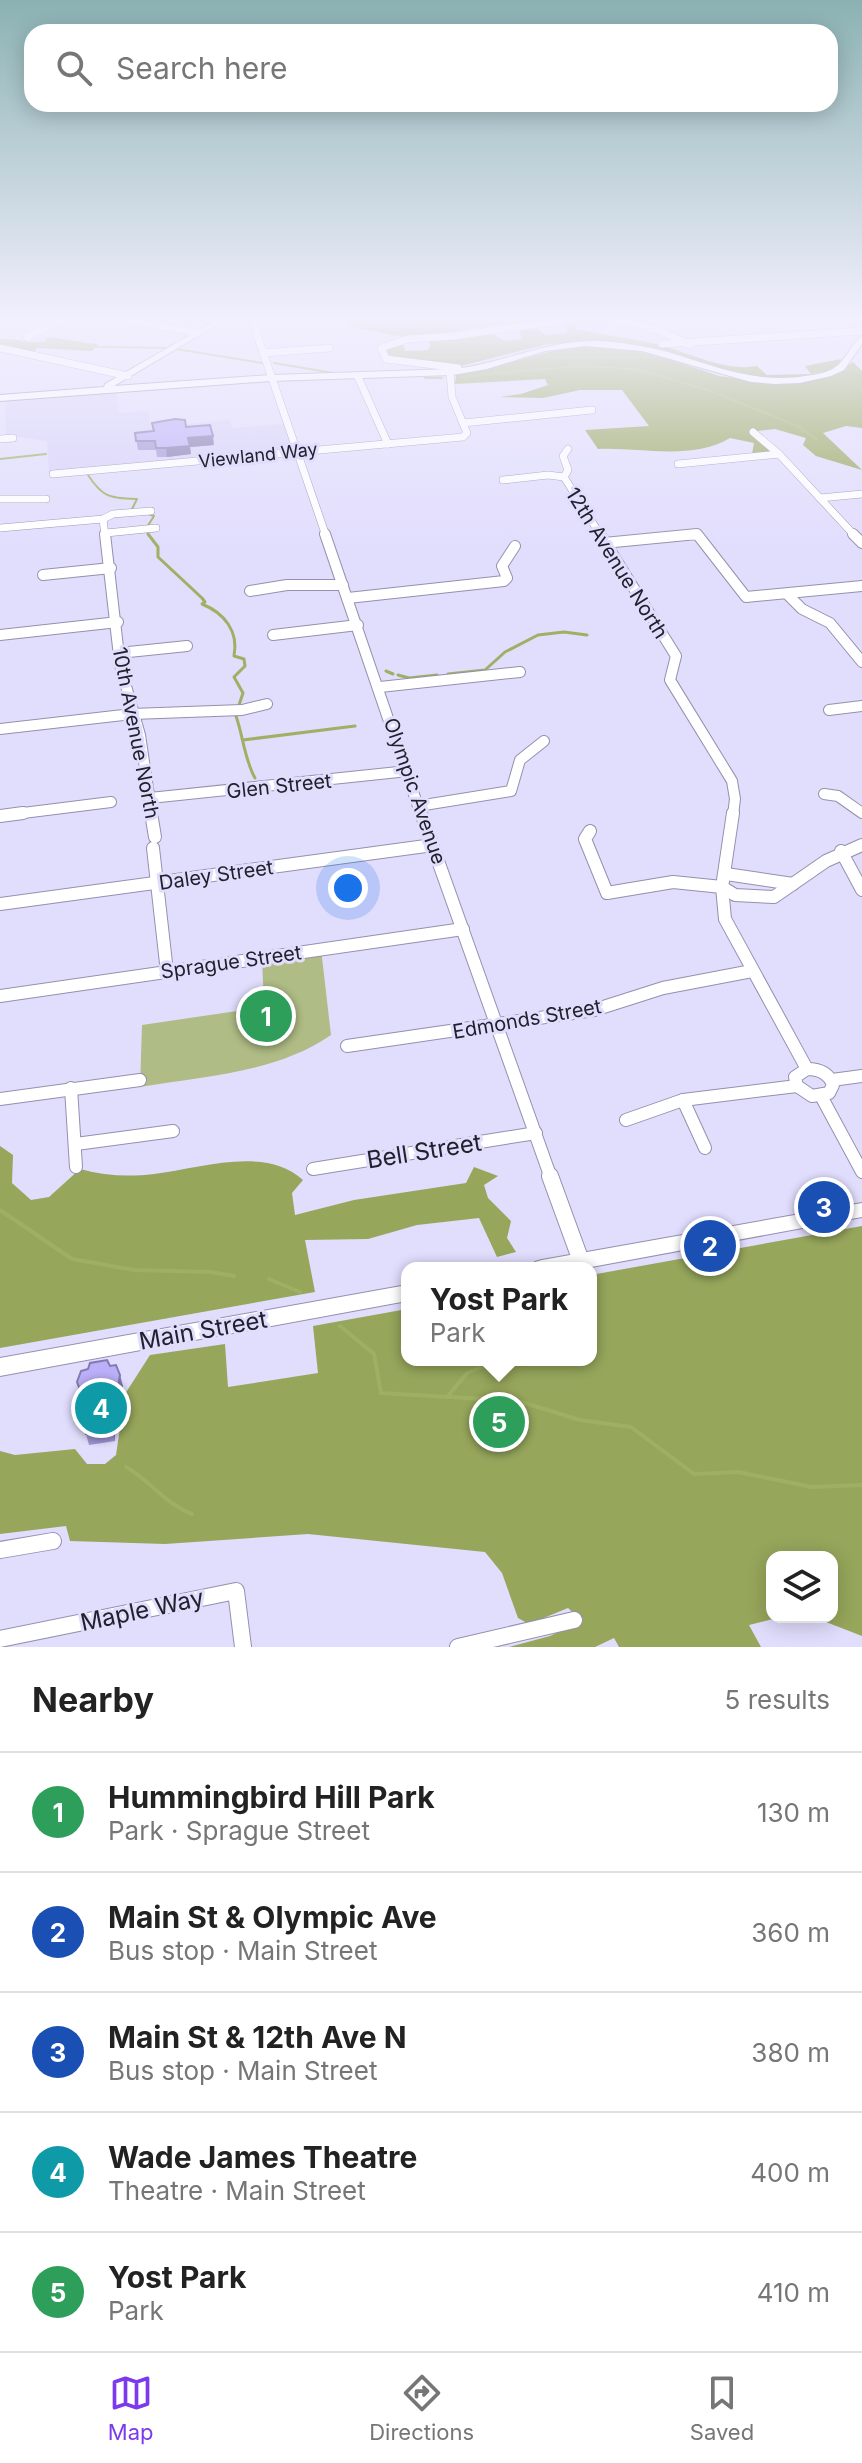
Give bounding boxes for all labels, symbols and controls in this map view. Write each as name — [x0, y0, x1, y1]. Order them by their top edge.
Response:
search box — [24, 24, 838, 112]
icon: search — [52, 46, 96, 90]
text: Search here — [116, 50, 288, 86]
street label: Viewland Way — [197, 438, 319, 472]
street label: 12th Avenue North — [561, 483, 673, 643]
street label: 10th Avenue North — [108, 645, 164, 821]
street label: Olympic Avenue — [379, 715, 451, 867]
street label: Glen Street — [225, 769, 333, 803]
street label: Daley Street — [157, 855, 275, 895]
your location — [328, 868, 368, 908]
street label: Sprague Street — [159, 940, 303, 984]
pin: 1 — [240, 986, 292, 1046]
street label: Edmonds Street — [451, 994, 604, 1044]
street label: Bell Street — [365, 1128, 484, 1174]
pin: 3 — [798, 1177, 850, 1237]
pin: 2 — [684, 1216, 736, 1276]
popup — [401, 1262, 597, 1366]
text: Yost Park — [430, 1281, 568, 1317]
street label: Main Street — [137, 1304, 269, 1356]
text: Park — [430, 1317, 485, 1348]
pin: 4 — [75, 1378, 127, 1438]
pin: 5 — [473, 1392, 525, 1452]
map controls — [766, 1551, 838, 1623]
button: layers — [766, 1551, 838, 1623]
street label: Maple Way — [78, 1583, 206, 1637]
text: Nearby — [32, 1679, 154, 1720]
text: 5 results — [725, 1684, 830, 1715]
text: Hummingbird Hill Park — [108, 1779, 435, 1815]
text: 1 — [52, 1797, 64, 1828]
text: 130 m — [757, 1797, 830, 1828]
text: Park · Sprague Street — [108, 1815, 370, 1846]
text: Main St & Olympic Ave — [108, 1899, 437, 1935]
text: 2 — [50, 1917, 66, 1948]
text: 360 m — [751, 1917, 830, 1948]
text: Bus stop · Main Street — [108, 1935, 377, 1966]
text: Main St & 12th Ave N — [108, 2019, 407, 2055]
text: 3 — [50, 2037, 66, 2068]
text: 380 m — [751, 2037, 830, 2068]
text: Bus stop · Main Street — [108, 2055, 377, 2086]
text: Wade James Theatre — [108, 2139, 417, 2175]
text: 4 — [49, 2157, 67, 2188]
text: 400 m — [750, 2157, 830, 2188]
text: Theatre · Main Street — [108, 2175, 366, 2206]
text: Yost Park — [108, 2259, 247, 2295]
text: 5 — [50, 2277, 66, 2308]
text: 410 m — [757, 2277, 830, 2308]
text: Park — [108, 2295, 164, 2326]
tab: Map — [108, 2371, 154, 2445]
tab: Directions — [369, 2371, 474, 2445]
tab: Saved — [690, 2371, 754, 2445]

